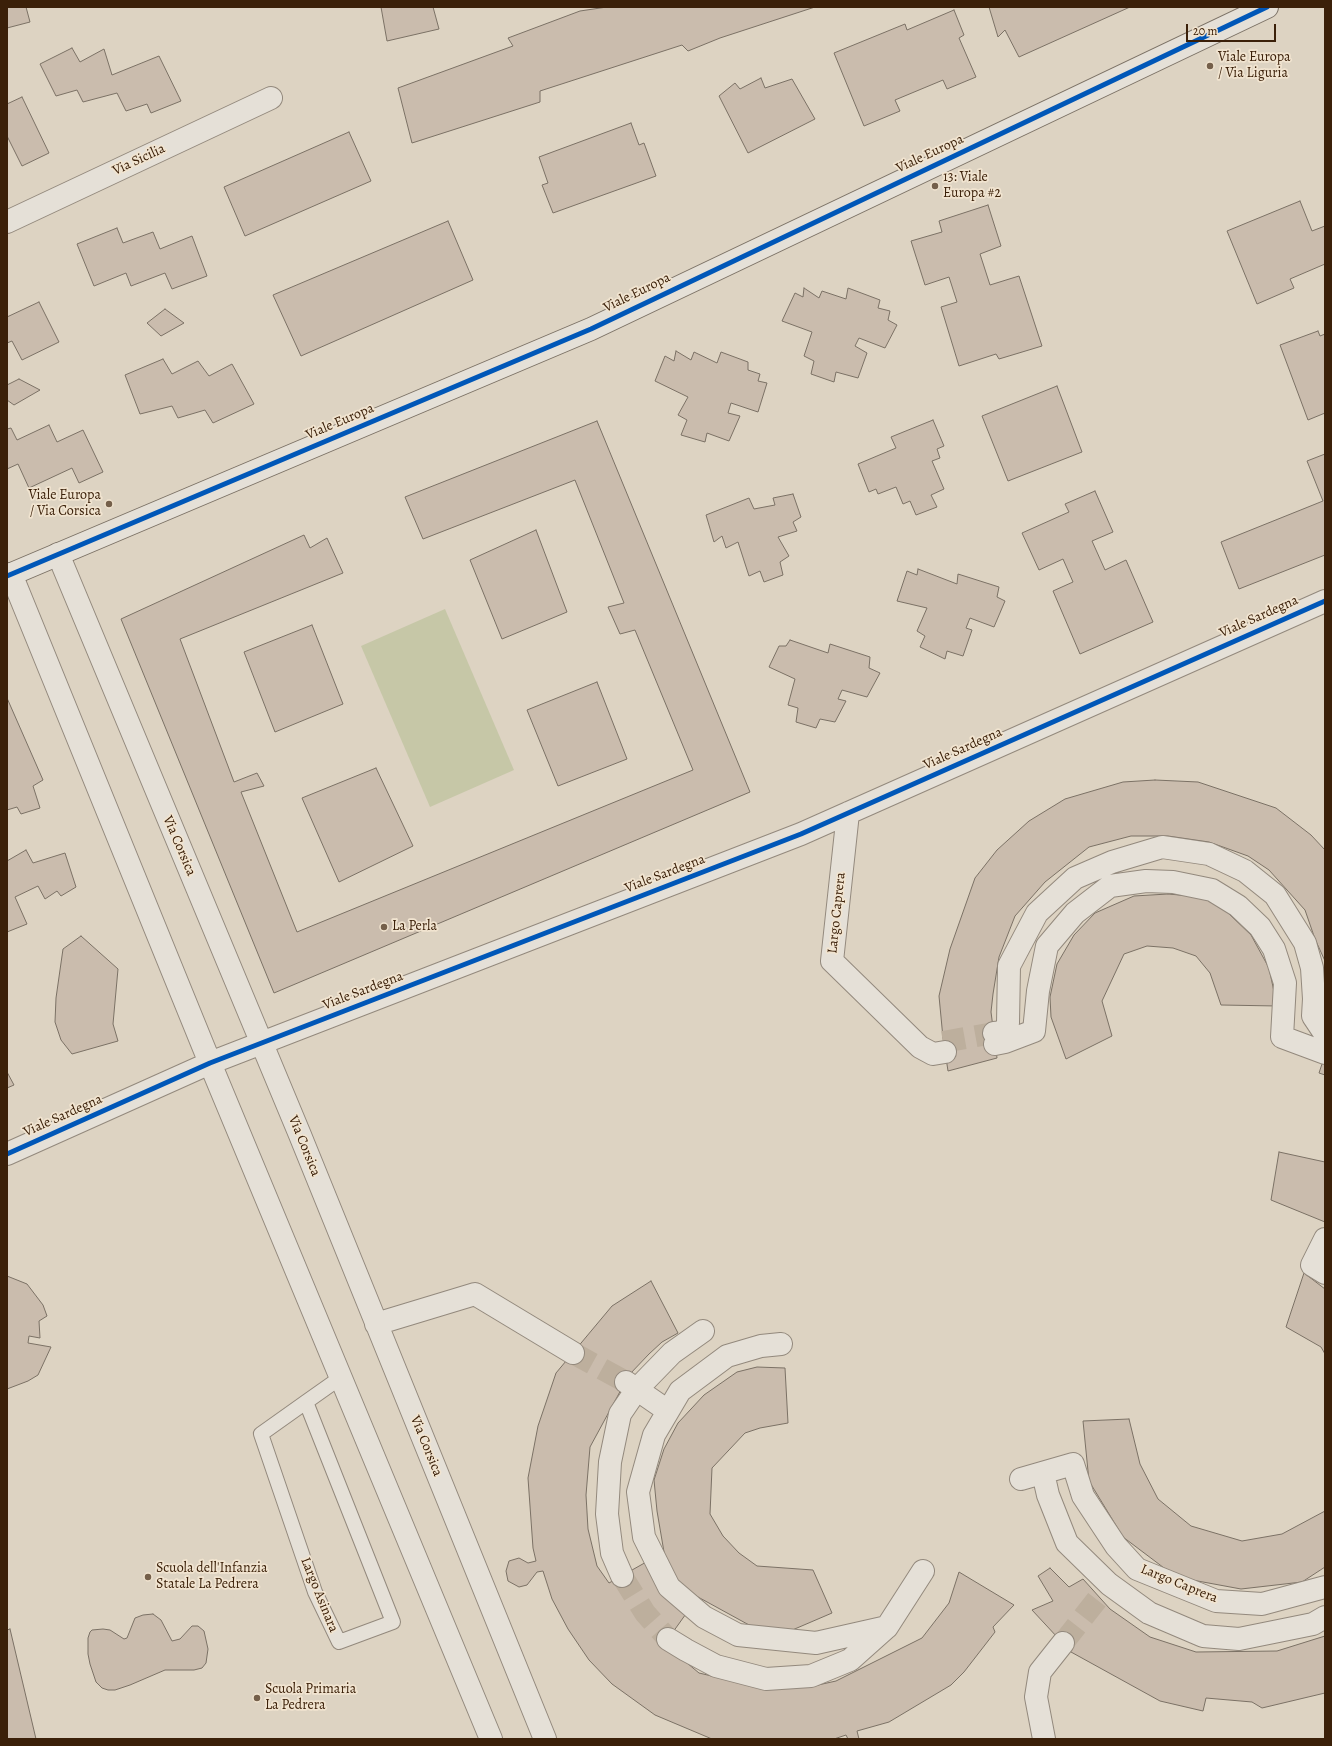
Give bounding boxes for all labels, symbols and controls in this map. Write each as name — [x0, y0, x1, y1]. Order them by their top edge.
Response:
scale bar — [1188, 16, 1278, 42]
text: 20 m — [1193, 23, 1217, 39]
place label: Viale Europa / Via Liguria — [1218, 50, 1291, 82]
marker: Viale Europa / Via Liguria — [1205, 61, 1215, 71]
street label: Viale Europa — [894, 131, 966, 177]
street label: Via Sicilia — [110, 141, 168, 179]
place label: 13: Viale Europa #2 — [943, 170, 1001, 202]
marker: 13: Viale Europa #2 — [930, 181, 940, 191]
street label: Viale Europa — [601, 270, 673, 316]
street label: Viale Europa — [303, 400, 377, 444]
place label: Viale Europa / Via Corsica — [28, 488, 101, 520]
marker: Viale Europa / Via Corsica — [104, 499, 114, 509]
street label: Viale Sardegna — [1217, 592, 1301, 642]
street label: Viale Sardegna — [921, 724, 1005, 774]
street label: Via Corsica — [159, 813, 199, 879]
street label: Viale Sardegna — [622, 851, 708, 897]
street label: Largo Caprera — [824, 872, 850, 954]
place label: La Perla — [392, 919, 437, 935]
marker: La Perla — [379, 922, 389, 932]
street label: Viale Sardegna — [320, 968, 406, 1014]
street label: Viale Sardegna — [21, 1091, 105, 1141]
street label: Via Corsica — [284, 1113, 324, 1179]
street label: Via Corsica — [406, 1413, 446, 1479]
street label: Largo Asinara — [296, 1555, 342, 1635]
place label: Scuola dell'Infanzia Statale La Pedrera — [156, 1561, 268, 1594]
street label: Largo Caprera — [1138, 1561, 1220, 1607]
marker: Scuola dell'Infanzia Statale La Pedrera — [143, 1572, 153, 1582]
place label: Scuola Primaria La Pedrera — [265, 1682, 356, 1714]
marker: Scuola Primaria La Pedrera — [252, 1693, 262, 1703]

